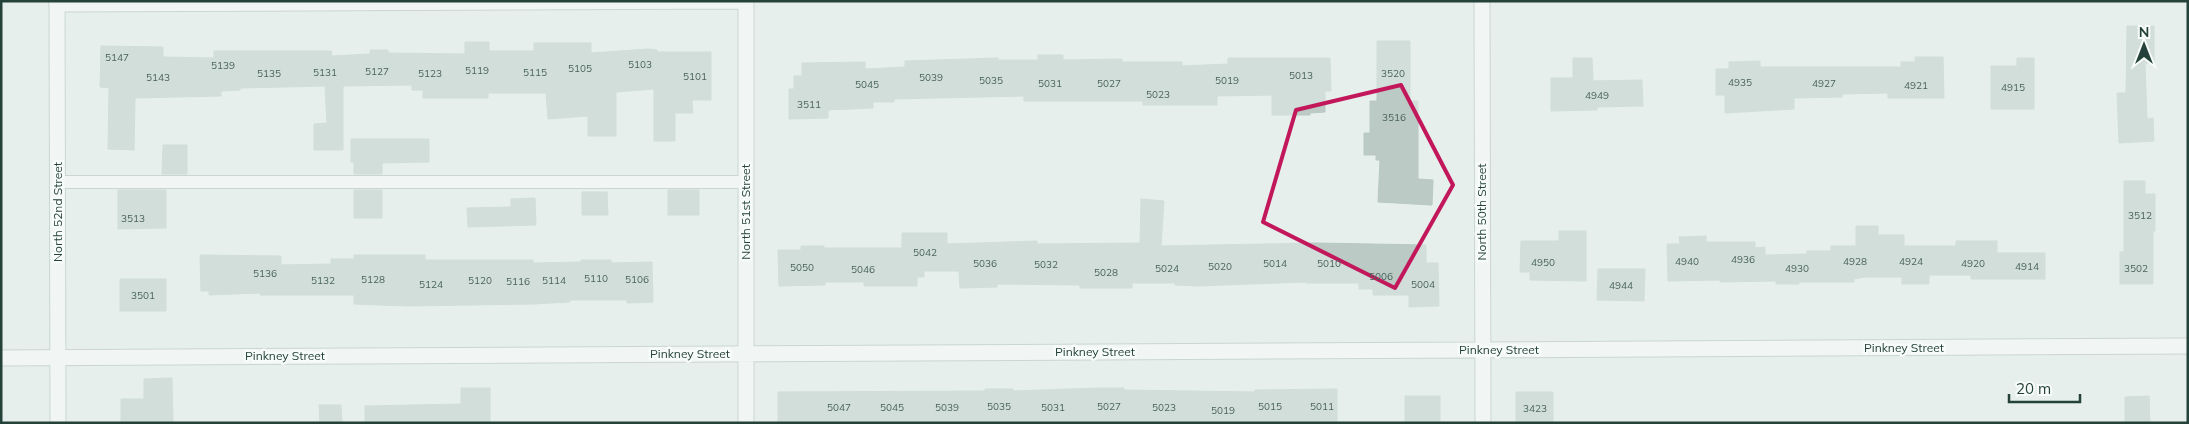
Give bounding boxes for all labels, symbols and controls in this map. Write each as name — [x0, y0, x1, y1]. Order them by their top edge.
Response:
north arrow — [2119, 20, 2169, 70]
text: N — [2139, 23, 2149, 41]
house number: 5147 — [105, 51, 129, 64]
house number: 5103 — [628, 58, 652, 71]
house number: 5139 — [211, 59, 235, 72]
house number: 5105 — [568, 62, 592, 75]
house number: 5119 — [465, 64, 489, 77]
house number: 5127 — [365, 65, 389, 78]
house number: 5131 — [313, 66, 337, 79]
house number: 5115 — [523, 66, 547, 79]
house number: 5135 — [257, 67, 281, 80]
house number: 5123 — [418, 67, 442, 80]
house number: 3520 — [1381, 67, 1405, 80]
house number: 5013 — [1289, 69, 1313, 82]
house number: 5101 — [683, 70, 707, 83]
house number: 5143 — [146, 71, 170, 84]
house number: 5039 — [919, 71, 943, 84]
house number: 5035 — [979, 74, 1003, 87]
house number: 5019 — [1215, 74, 1239, 87]
house number: 4935 — [1728, 76, 1752, 89]
house number: 5031 — [1038, 77, 1062, 90]
house number: 5027 — [1097, 77, 1121, 90]
house number: 4927 — [1812, 77, 1836, 90]
house number: 5045 — [855, 78, 879, 91]
house number: 4921 — [1904, 79, 1928, 92]
house number: 4915 — [2001, 81, 2025, 94]
house number: 5023 — [1146, 88, 1170, 101]
house number: 4949 — [1585, 89, 1609, 102]
house number: 3511 — [797, 98, 821, 111]
house number: 3516 — [1382, 111, 1406, 124]
street label: North 52nd Street — [50, 162, 65, 262]
street label: North 51st Street — [738, 164, 753, 260]
street label: North 50th Street — [1474, 164, 1489, 260]
house number: 3512 — [2128, 209, 2152, 222]
house number: 3513 — [121, 212, 145, 225]
house number: 5042 — [913, 246, 937, 259]
house number: 4936 — [1731, 253, 1755, 266]
house number: 4940 — [1675, 255, 1699, 268]
house number: 4928 — [1843, 255, 1867, 268]
house number: 4924 — [1899, 255, 1923, 268]
house number: 4950 — [1531, 256, 1555, 269]
house number: 5036 — [973, 257, 997, 270]
house number: 5014 — [1263, 257, 1287, 270]
house number: 5010 — [1317, 257, 1341, 270]
house number: 4920 — [1961, 257, 1985, 270]
house number: 5032 — [1034, 258, 1058, 271]
house number: 5020 — [1208, 260, 1232, 273]
house number: 4914 — [2015, 260, 2039, 273]
house number: 5050 — [790, 261, 814, 274]
house number: 5024 — [1155, 262, 1179, 275]
house number: 4930 — [1785, 262, 1809, 275]
house number: 3502 — [2124, 262, 2148, 275]
house number: 5046 — [851, 263, 875, 276]
house number: 5028 — [1094, 266, 1118, 279]
house number: 5136 — [253, 267, 277, 280]
house number: 5006 — [1369, 270, 1393, 283]
house number: 5110 — [584, 272, 608, 285]
house number: 5128 — [361, 273, 385, 286]
house number: 5106 — [625, 273, 649, 286]
house number: 5132 — [311, 274, 335, 287]
house number: 5120 — [468, 274, 492, 287]
house number: 5114 — [542, 274, 566, 287]
house number: 5116 — [506, 275, 530, 288]
house number: 5124 — [419, 278, 443, 291]
house number: 5004 — [1411, 278, 1435, 291]
house number: 4944 — [1609, 279, 1633, 292]
house number: 3501 — [131, 289, 155, 302]
street label: Pinkney Street — [1864, 340, 1944, 355]
street label: Pinkney Street — [1459, 342, 1539, 357]
street label: Pinkney Street — [1055, 344, 1135, 359]
street label: Pinkney Street — [650, 346, 730, 361]
street label: Pinkney Street — [245, 348, 325, 363]
scale bar — [2009, 372, 2080, 404]
text: 20 m — [2016, 379, 2051, 398]
house number: 5035 — [987, 400, 1011, 413]
house number: 5027 — [1097, 400, 1121, 413]
house number: 5015 — [1258, 400, 1282, 413]
house number: 5011 — [1310, 400, 1334, 413]
house number: 5047 — [827, 401, 851, 414]
house number: 5045 — [880, 401, 904, 414]
house number: 5039 — [935, 401, 959, 414]
house number: 5031 — [1041, 401, 1065, 414]
house number: 5023 — [1152, 401, 1176, 414]
house number: 3423 — [1523, 402, 1547, 415]
house number: 5019 — [1211, 404, 1235, 417]

